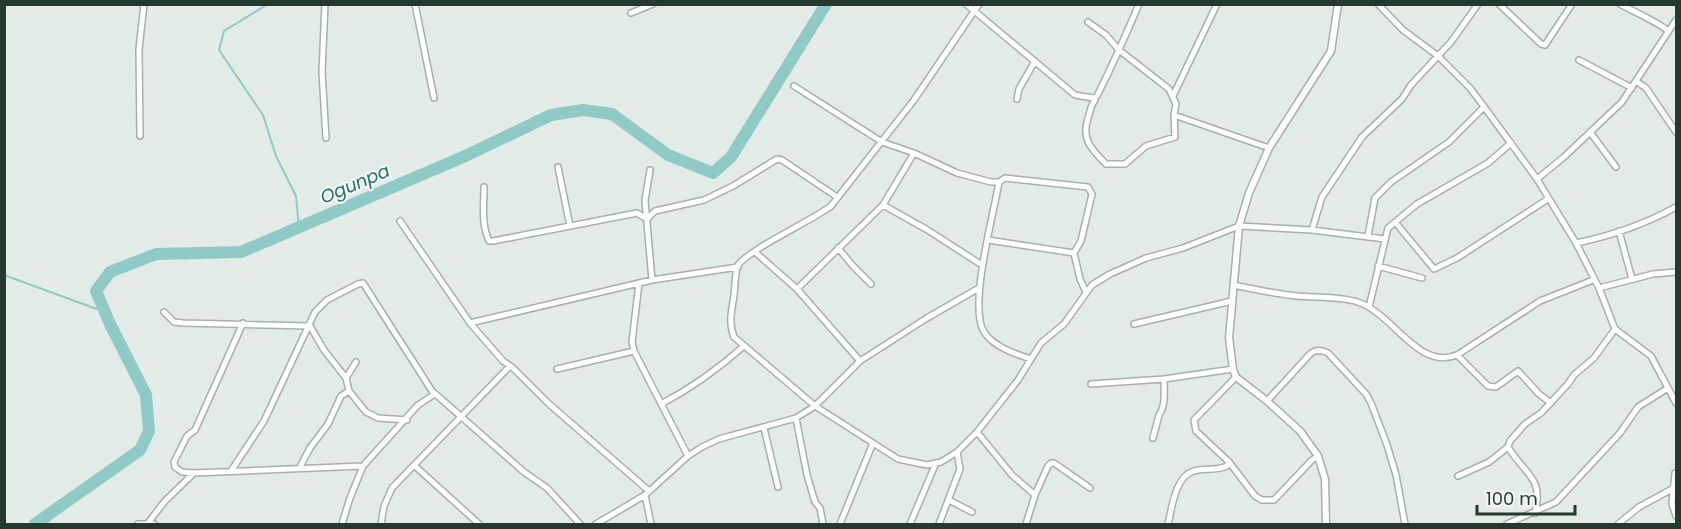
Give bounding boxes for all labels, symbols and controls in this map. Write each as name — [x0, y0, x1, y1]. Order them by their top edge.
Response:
water label: Ogunpa — [316, 158, 394, 209]
scale bar — [1477, 478, 1574, 516]
text: 100 m — [1486, 486, 1538, 511]

